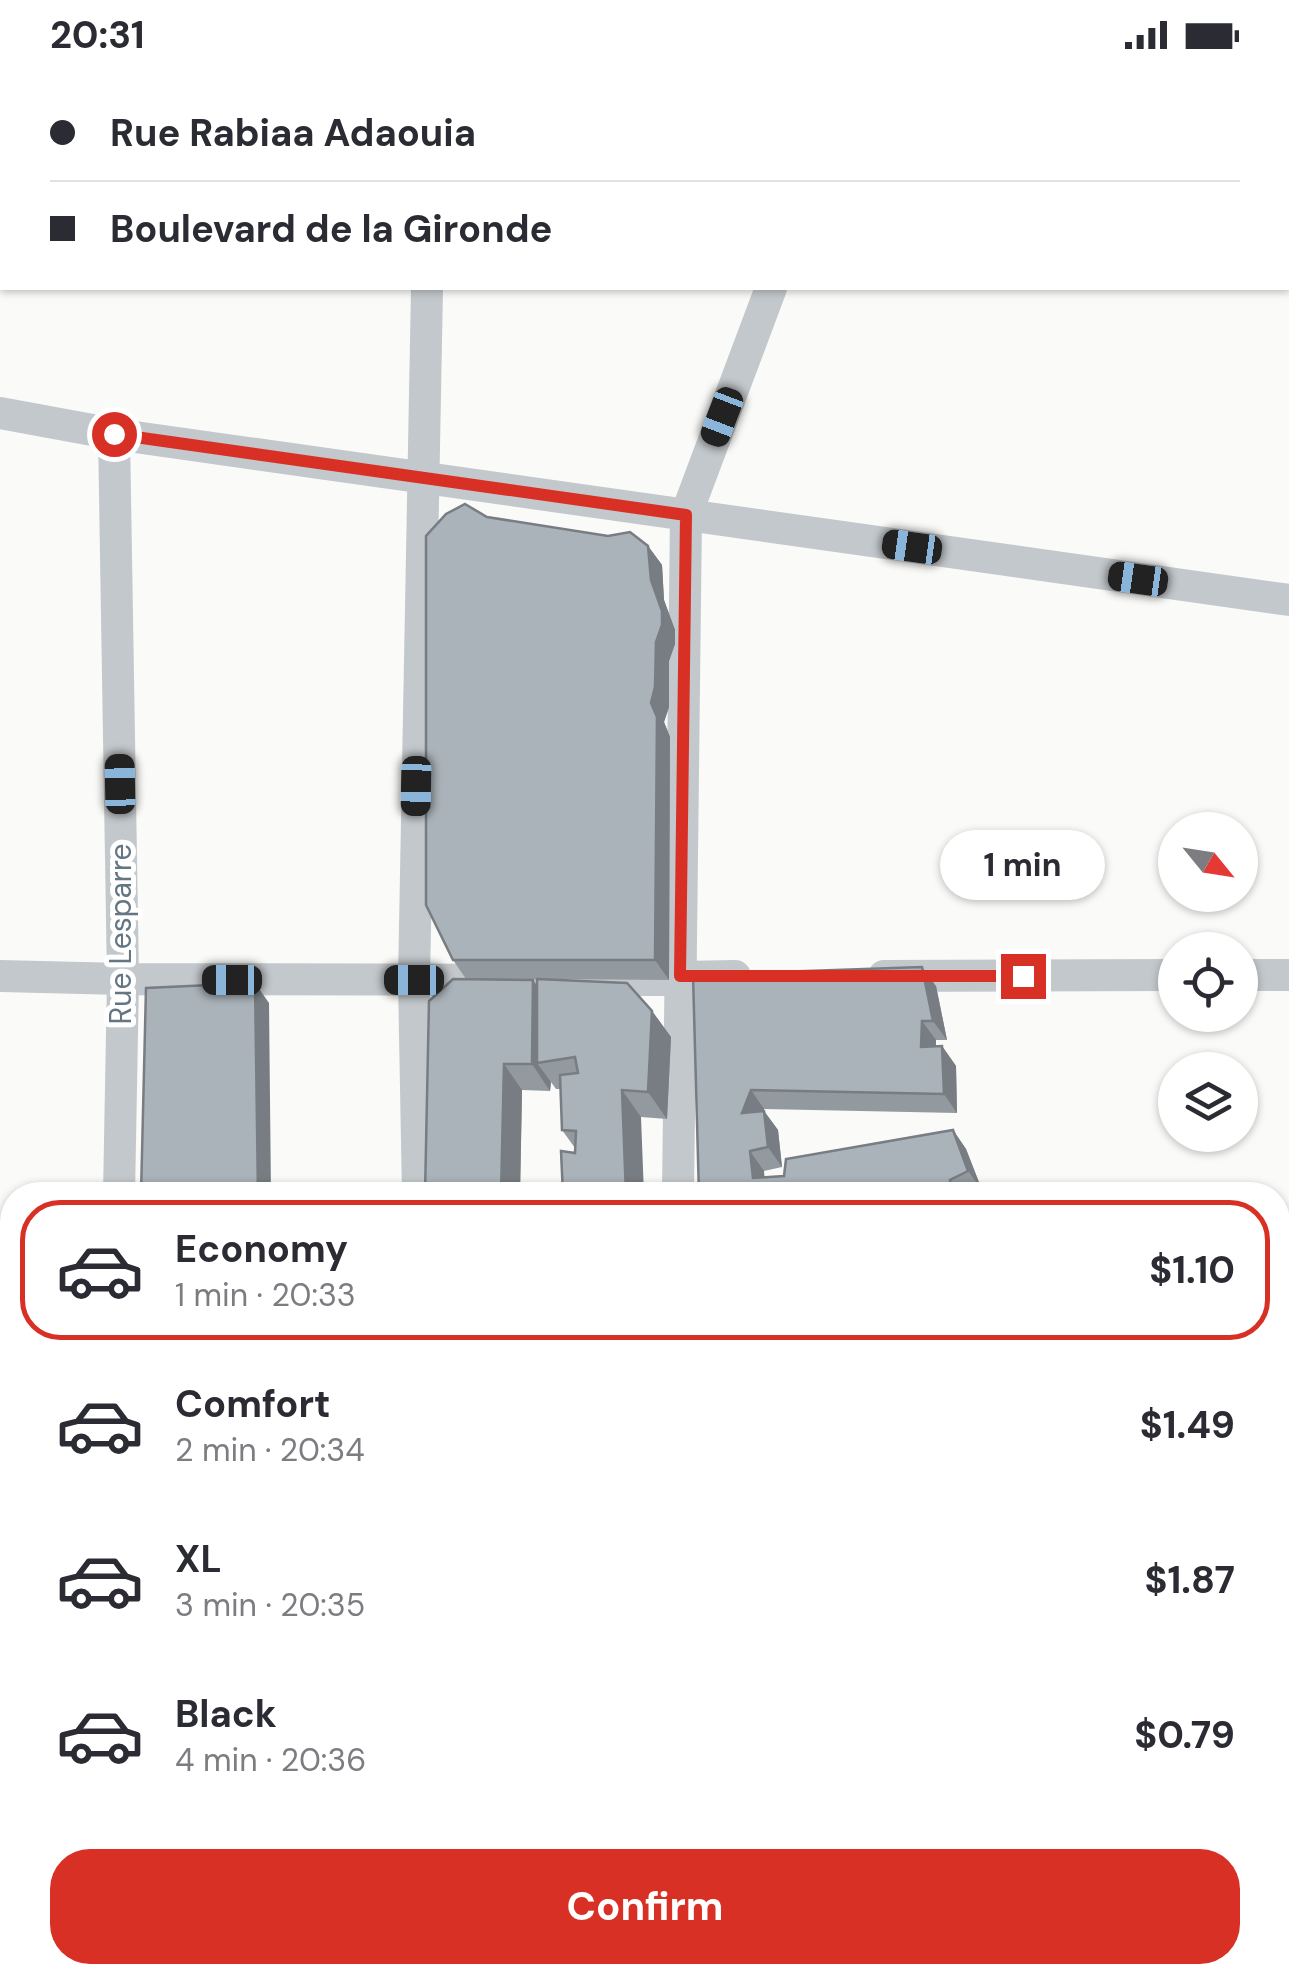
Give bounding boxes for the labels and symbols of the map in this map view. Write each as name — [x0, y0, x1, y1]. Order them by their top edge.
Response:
car — [697, 384, 747, 450]
route start — [92, 412, 137, 457]
car — [880, 528, 944, 566]
car — [1106, 560, 1170, 598]
car — [104, 754, 136, 814]
car — [400, 756, 432, 816]
north arrow — [1158, 812, 1258, 912]
callout: 1 min — [940, 831, 1106, 901]
street label: Rue Lesparre — [101, 843, 140, 1025]
route end — [1001, 954, 1046, 999]
car — [202, 965, 262, 995]
car — [384, 965, 444, 995]

